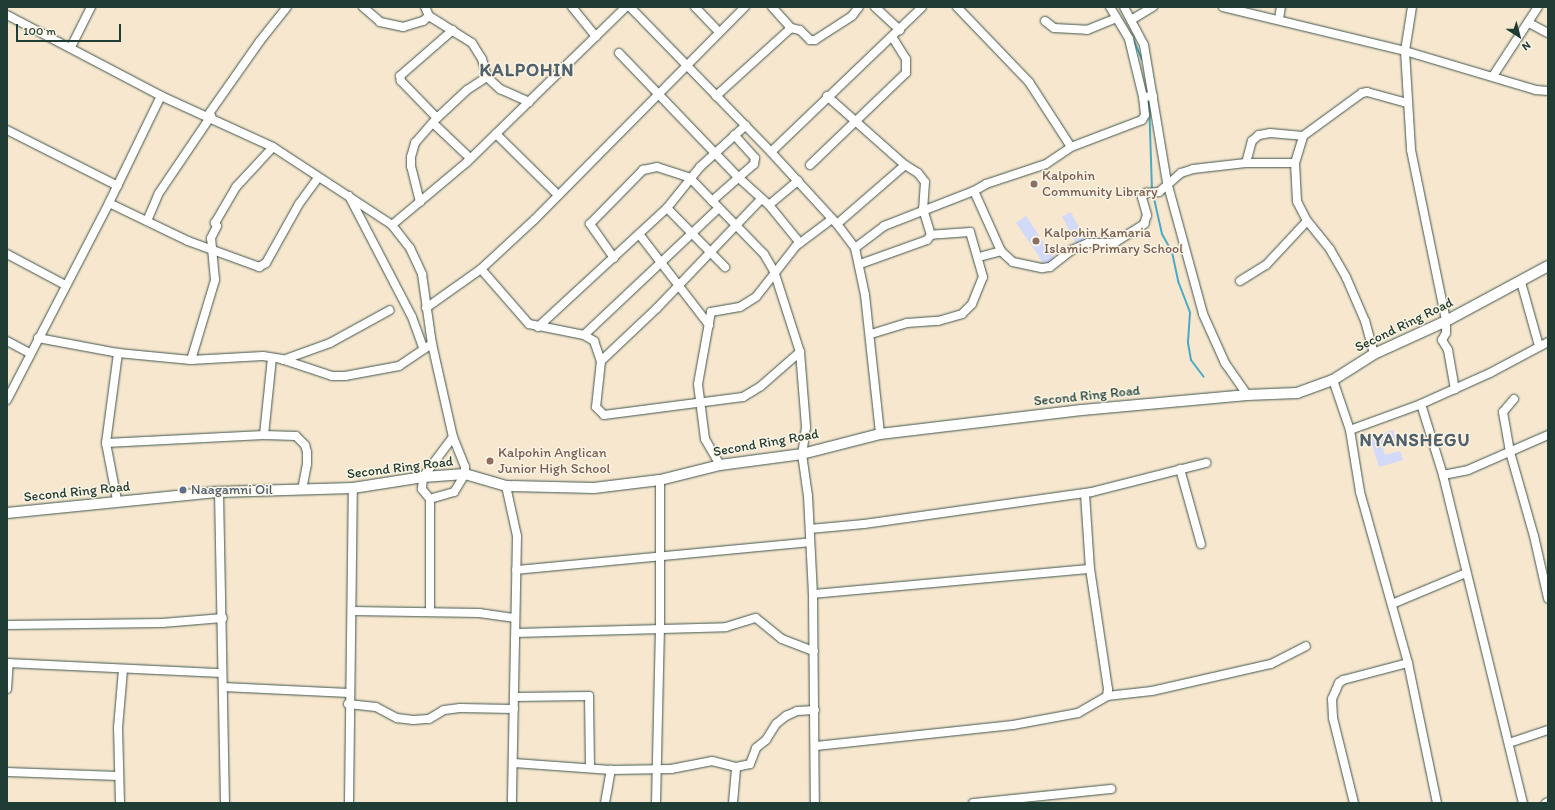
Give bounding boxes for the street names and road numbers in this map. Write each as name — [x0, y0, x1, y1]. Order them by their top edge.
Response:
street label: Second Ring Road — [1352, 294, 1456, 356]
street label: Second Ring Road — [1033, 382, 1141, 410]
street label: Second Ring Road — [712, 425, 820, 461]
street label: Second Ring Road — [346, 453, 454, 483]
street label: Second Ring Road — [23, 478, 131, 506]

